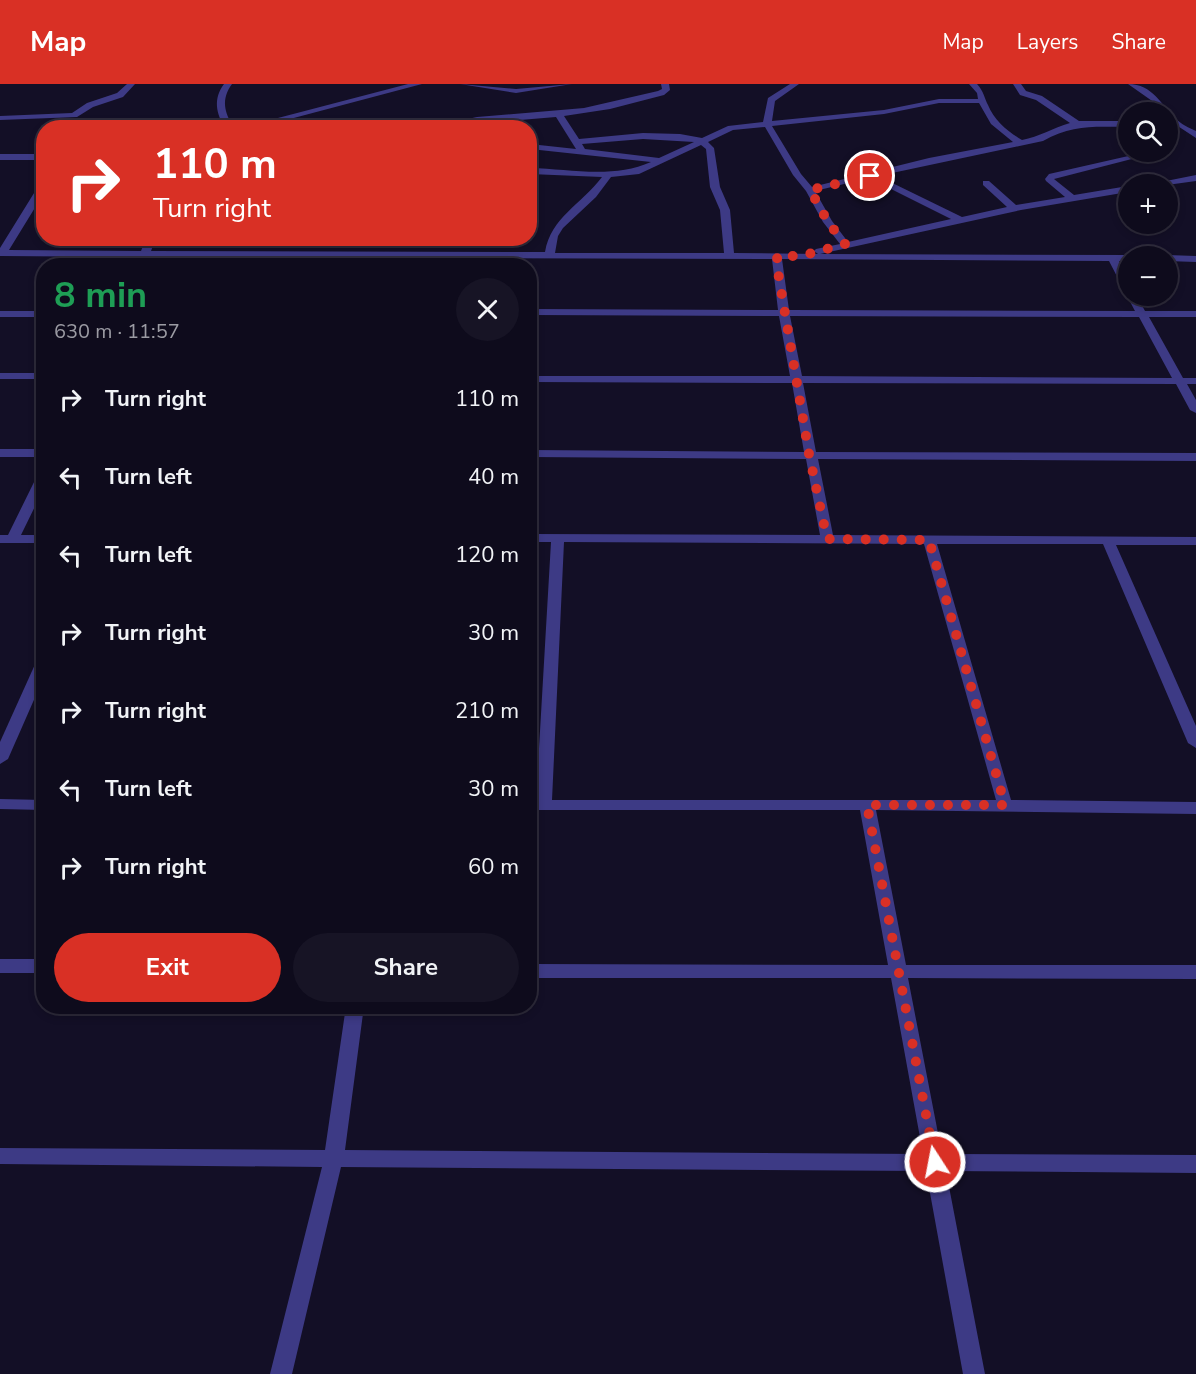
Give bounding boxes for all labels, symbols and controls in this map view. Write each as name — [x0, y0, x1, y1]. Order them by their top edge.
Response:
text: Map — [30, 23, 86, 61]
text: Map — [942, 28, 984, 56]
text: Layers — [1017, 28, 1078, 56]
text: Share — [1111, 28, 1166, 56]
map controls — [1118, 102, 1178, 306]
button: search — [1118, 102, 1178, 162]
text: 110 m — [153, 136, 277, 193]
icon: right — [54, 144, 132, 222]
pin — [844, 150, 895, 201]
icon: arrive — [853, 159, 886, 192]
button: + — [1118, 174, 1178, 234]
text: Turn right — [153, 190, 271, 227]
button: − — [1118, 246, 1178, 306]
text: 8 min — [54, 271, 147, 320]
button: close — [456, 278, 519, 341]
text: 630 m · 11:57 — [54, 318, 180, 345]
icon: right — [54, 383, 87, 416]
text: Turn right — [105, 384, 206, 414]
text: 110 m — [455, 384, 519, 414]
icon: left — [54, 461, 87, 494]
text: Turn left — [105, 462, 192, 492]
text: 40 m — [468, 462, 519, 492]
icon: left — [54, 539, 87, 572]
text: Turn left — [105, 540, 192, 570]
text: 120 m — [455, 540, 519, 570]
icon: right — [54, 617, 87, 650]
text: Turn right — [105, 618, 206, 648]
text: 30 m — [468, 618, 519, 648]
icon: right — [54, 695, 87, 728]
text: Turn right — [105, 696, 206, 726]
text: 210 m — [455, 696, 519, 726]
icon: left — [54, 773, 87, 806]
text: Turn left — [105, 774, 192, 804]
text: 30 m — [468, 774, 519, 804]
icon: right — [54, 851, 87, 884]
text: Turn right — [105, 852, 206, 882]
text: 60 m — [468, 852, 519, 882]
button: Exit — [54, 933, 281, 1002]
button: Share — [293, 933, 519, 1002]
position arrow — [903, 1130, 967, 1194]

